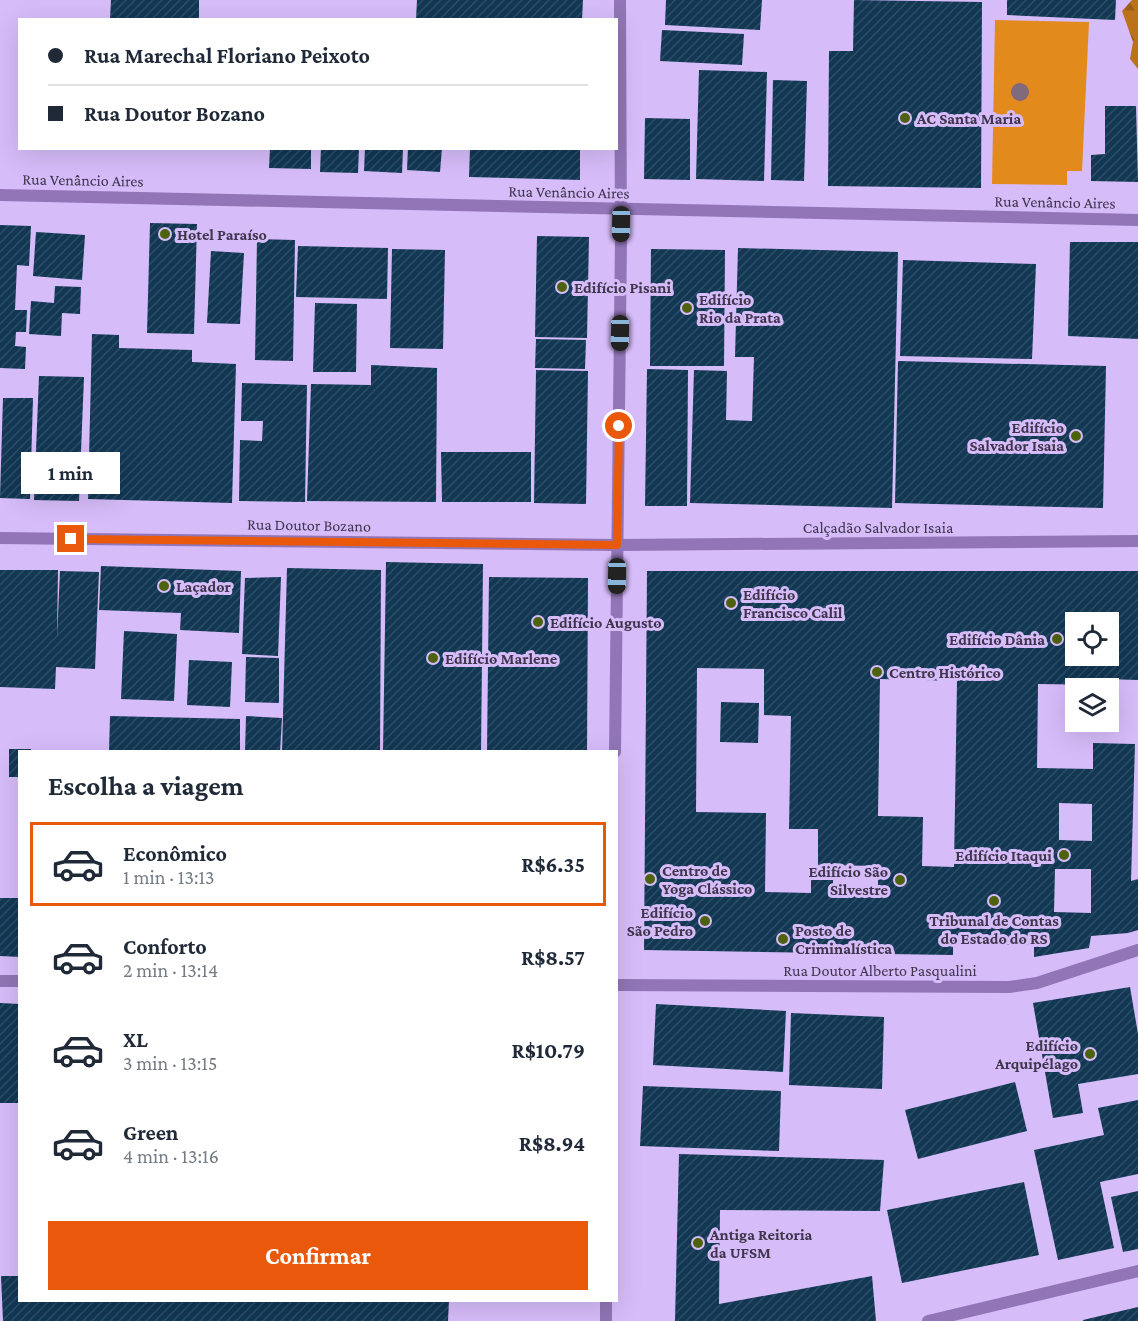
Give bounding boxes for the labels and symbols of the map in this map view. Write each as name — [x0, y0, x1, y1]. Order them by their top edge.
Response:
place label: AC Santa Maria — [916, 110, 1021, 127]
marker: AC Santa Maria — [898, 111, 912, 125]
street label: Rua Venâncio Aires — [22, 170, 144, 190]
street label: Rua Venâncio Aires — [508, 182, 630, 202]
street label: Rua Venâncio Aires — [994, 192, 1116, 212]
car — [612, 206, 630, 242]
place label: Hotel Paraíso — [177, 226, 267, 243]
marker: Hotel Paraíso — [158, 227, 172, 241]
place label: Edifício Pisani — [574, 279, 672, 296]
marker: Edifício Pisani — [555, 280, 569, 294]
place label: Edifício Rio da Prata — [699, 291, 781, 326]
marker: Edifício Rio da Prata — [680, 301, 694, 315]
car — [611, 315, 629, 351]
route start — [605, 412, 632, 439]
place label: Edifício Salvador Isaia — [969, 419, 1064, 454]
marker: Edifício Salvador Isaia — [1069, 429, 1083, 443]
callout: 1 min — [22, 452, 121, 494]
street label: Rua Doutor Bozano — [247, 515, 371, 535]
street label: Calçadão Salvador Isaia — [803, 519, 954, 537]
route end — [57, 525, 84, 552]
car — [608, 558, 626, 594]
place label: Laçador — [176, 578, 231, 595]
marker: Laçador — [157, 579, 171, 593]
place label: Edifício Francisco Calil — [743, 586, 843, 621]
marker: Edifício Francisco Calil — [724, 596, 738, 610]
place label: Edifício Augusto — [550, 614, 662, 631]
marker: Edifício Augusto — [531, 615, 545, 629]
place label: Edifício Dânia — [949, 631, 1045, 648]
marker: Edifício Dânia — [1050, 632, 1064, 646]
place label: Edifício Marlene — [445, 650, 558, 667]
marker: Edifício Marlene — [426, 651, 440, 665]
place label: Centro Histórico — [889, 664, 1001, 681]
marker: Centro Histórico — [870, 665, 884, 679]
place label: Edifício Itaqui — [955, 847, 1052, 864]
marker: Edifício Itaqui — [1057, 848, 1071, 862]
place label: Centro de Yoga Clássico — [662, 862, 752, 897]
place label: Edifício São Silvestre — [808, 863, 889, 898]
marker: Centro de Yoga Clássico — [643, 872, 657, 886]
marker: Edifício São Silvestre — [893, 873, 907, 887]
marker: Tribunal de Contas do Estado do RS — [987, 894, 1001, 908]
place label: Edifício São Pedro — [627, 904, 693, 939]
place label: Tribunal de Contas do Estado do RS — [929, 912, 1059, 947]
marker: Edifício São Pedro — [698, 914, 712, 928]
place label: Posto de Criminalística — [795, 922, 892, 957]
marker: Posto de Criminalística — [776, 932, 790, 946]
street label: Rua Doutor Alberto Pasqualini — [783, 962, 977, 980]
place label: Edifício Arquipélago — [994, 1037, 1078, 1072]
marker: Edifício Arquipélago — [1083, 1047, 1097, 1061]
place label: Antiga Reitoria da UFSM — [709, 1226, 813, 1261]
marker: Antiga Reitoria da UFSM — [691, 1236, 705, 1250]

